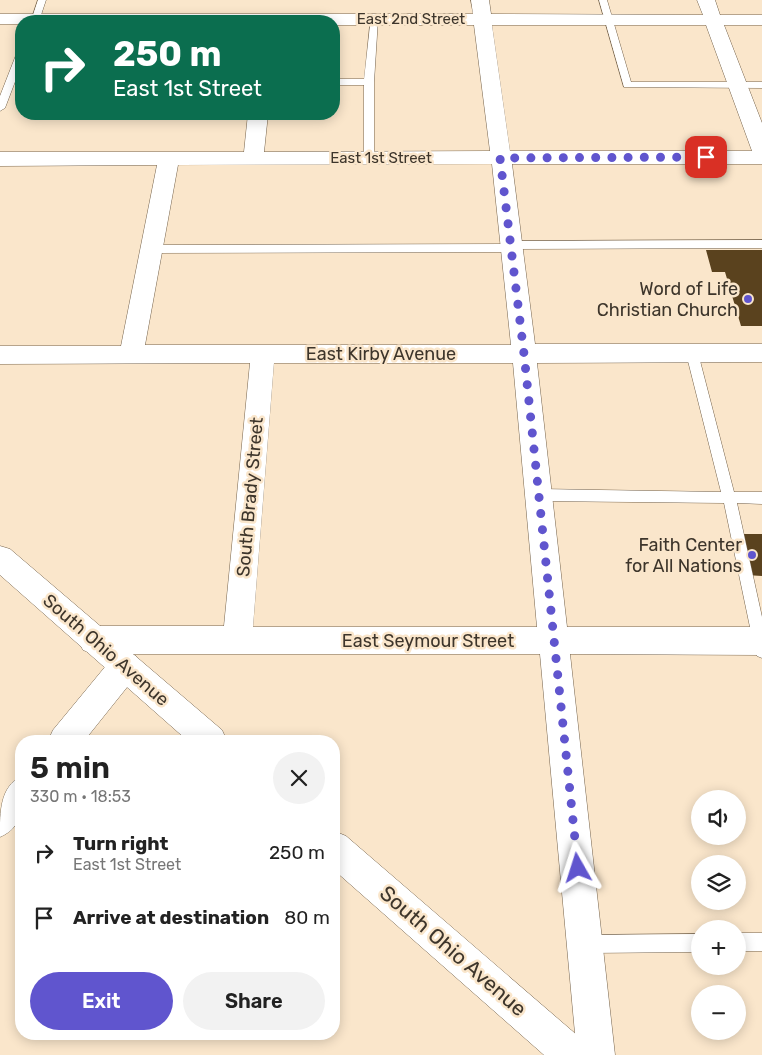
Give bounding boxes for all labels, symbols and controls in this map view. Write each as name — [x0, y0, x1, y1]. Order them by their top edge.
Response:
street label: East 2nd Street — [357, 10, 465, 28]
text: 250 m — [113, 33, 222, 75]
icon: right — [30, 35, 95, 100]
text: East 1st Street — [113, 75, 262, 102]
pin — [685, 136, 727, 178]
icon: arrive — [692, 143, 720, 171]
street label: East 1st Street — [330, 149, 432, 167]
place label: Word of Life Christian Church — [597, 278, 738, 321]
marker: Word of Life Christian Church — [742, 293, 754, 305]
street label: East Kirby Avenue — [306, 343, 456, 365]
street label: South Brady Street — [232, 416, 268, 578]
place label: Faith Center for All Nations — [625, 534, 742, 577]
marker: Faith Center for All Nations — [746, 549, 758, 561]
street label: South Ohio Avenue — [39, 589, 173, 711]
street label: East Seymour Street — [342, 630, 514, 652]
text: 5 min — [30, 750, 110, 786]
button: close — [273, 752, 325, 804]
text: 330 m · 18:53 — [30, 787, 131, 806]
map controls — [691, 790, 746, 1040]
button: sound — [691, 790, 746, 845]
text: Turn right — [73, 832, 168, 855]
icon: right — [30, 839, 58, 867]
text: 250 m — [269, 841, 325, 864]
position arrow — [551, 841, 603, 893]
text: East 1st Street — [73, 855, 181, 874]
button: layers — [691, 855, 746, 910]
street label: South Ohio Avenue — [375, 880, 532, 1021]
icon: arrive — [30, 904, 58, 932]
text: Arrive at destination — [73, 906, 269, 929]
text: 80 m — [284, 906, 330, 929]
button: + — [691, 920, 746, 975]
button: Exit — [30, 972, 173, 1030]
button: Share — [183, 972, 325, 1030]
button: − — [691, 985, 746, 1040]

